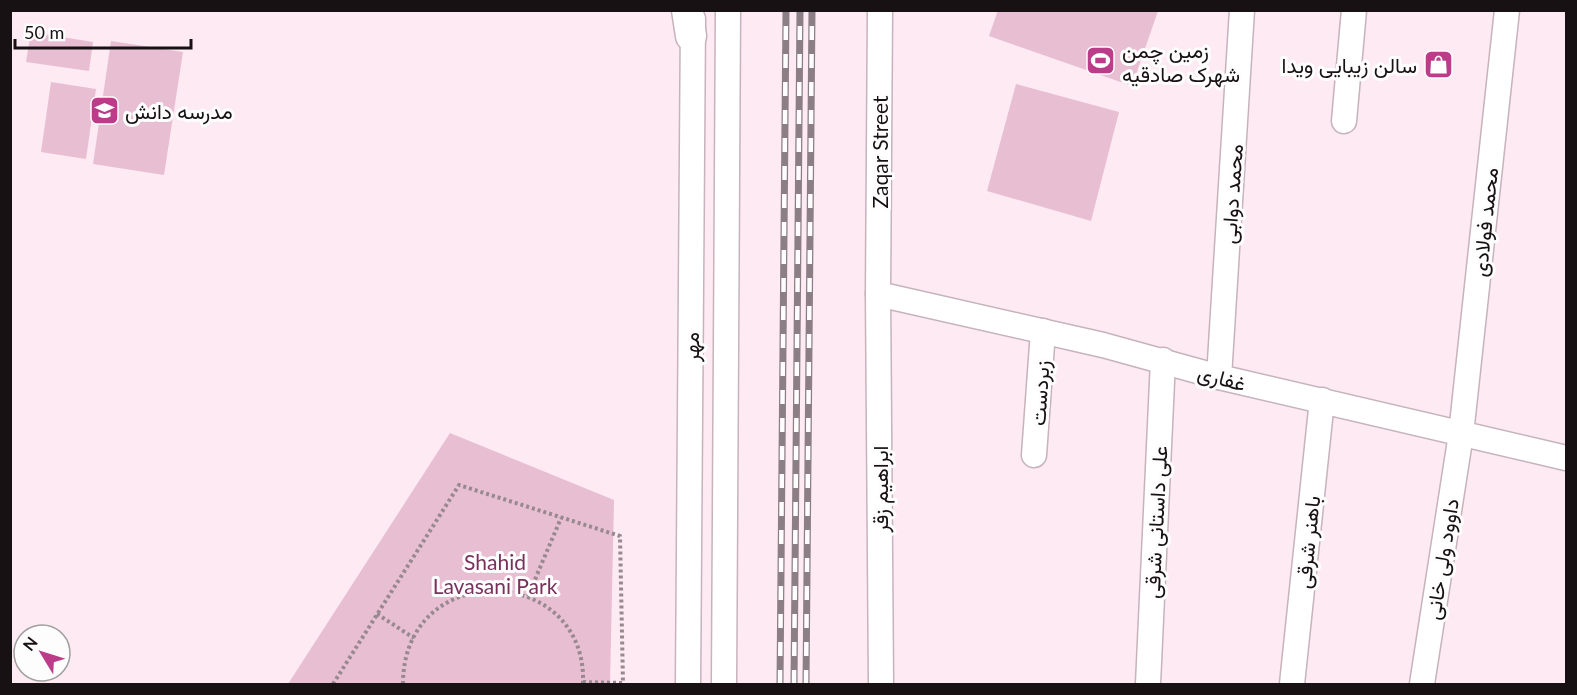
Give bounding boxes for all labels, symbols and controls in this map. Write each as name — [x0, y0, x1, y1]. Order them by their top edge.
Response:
scale bar — [15, 12, 190, 50]
text: 50 m — [24, 21, 64, 43]
place label: زمین چمن شهرک صادقیه — [1122, 37, 1240, 88]
sports icon: زمین چمن شهرک صادقیه — [1085, 45, 1117, 77]
shop icon: سالن زیبایی ویدا — [1422, 48, 1454, 80]
place label: سالن زیبایی ویدا — [1282, 52, 1417, 79]
school or university icon: مدرسه دانش — [88, 94, 120, 126]
street label: Zaqar Street — [867, 95, 892, 209]
place label: مدرسه دانش — [125, 98, 233, 125]
street label: محمد دوابی — [1215, 143, 1249, 245]
street label: محمد فولادی — [1466, 166, 1504, 278]
street label: مهر — [678, 332, 705, 363]
street label: زبردست — [1024, 359, 1056, 427]
street label: غفاری — [1195, 359, 1249, 397]
street label: علی داستانی شرقی — [1139, 445, 1173, 599]
street label: ابراهیم زقر — [867, 446, 895, 533]
street label: باهنر شرقی — [1290, 494, 1326, 590]
street label: داوود ولی خانی — [1419, 497, 1465, 622]
park label: Shahid Lavasani Park — [433, 549, 558, 598]
north arrow — [12, 623, 72, 683]
text: N — [19, 633, 41, 654]

